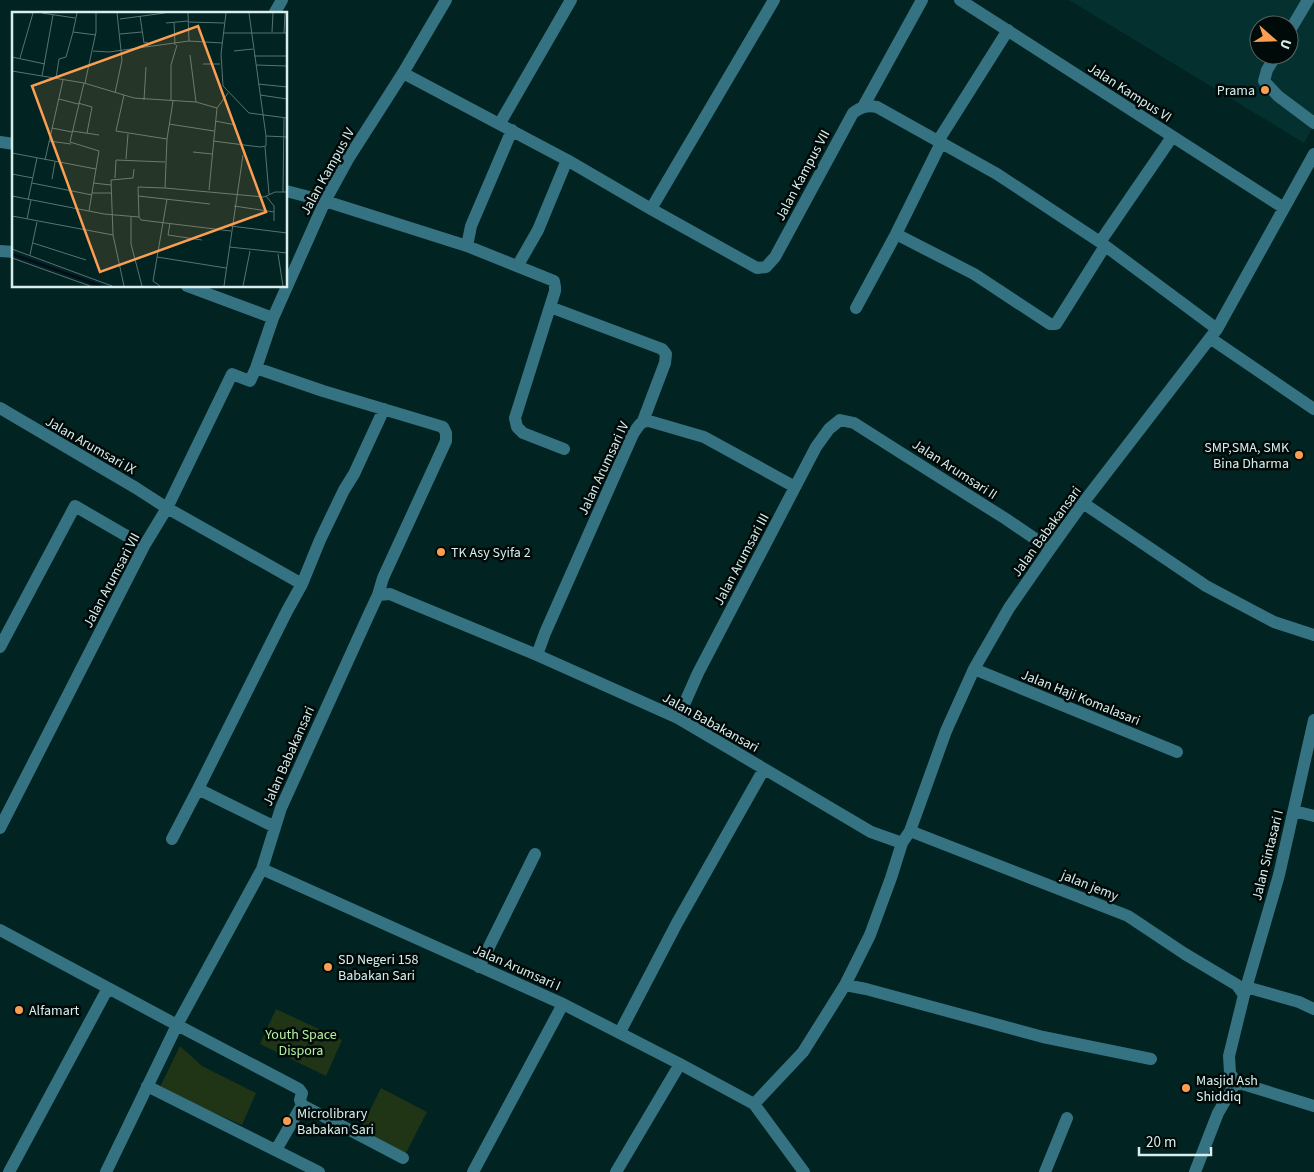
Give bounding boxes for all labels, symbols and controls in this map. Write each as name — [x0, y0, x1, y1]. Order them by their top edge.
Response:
inset map — [12, 12, 288, 288]
north arrow — [1249, 15, 1299, 65]
text: U — [1274, 36, 1296, 52]
street label: Jalan Kampus VI — [1084, 58, 1175, 128]
place label: Prama — [1217, 81, 1255, 101]
marker: Prama — [1259, 84, 1271, 96]
street label: Jalan Kampus IV — [296, 124, 360, 219]
street label: Jalan Kampus VII — [771, 127, 835, 224]
street label: Jalan Arumsari IX — [42, 412, 139, 480]
street label: Jalan Arumsari IV — [573, 418, 635, 519]
street label: Jalan Arumsari II — [908, 435, 1001, 505]
place label: SMP,SMA, SMK Bina Dharma — [1204, 438, 1290, 474]
marker: SMP,SMA, SMK Bina Dharma — [1293, 449, 1305, 461]
street label: Jalan Babakansari — [1007, 482, 1086, 581]
street label: Jalan Arumsari III — [709, 510, 775, 609]
street label: Jalan Arumsari VII — [78, 529, 145, 632]
place label: TK Asy Syifa 2 — [451, 543, 531, 563]
marker: TK Asy Syifa 2 — [435, 546, 447, 558]
street label: Jalan Haji Komalasari — [1018, 665, 1143, 731]
street label: Jalan Babakansari — [659, 688, 762, 758]
street label: Jalan Babakansari — [258, 703, 320, 810]
street label: Jalan Sintasari I — [1247, 808, 1289, 903]
street label: jalan jemy — [1057, 865, 1122, 907]
street label: Jalan Arumsari I — [469, 940, 564, 996]
place label: SD Negeri 158 Babakan Sari — [338, 950, 419, 986]
marker: SD Negeri 158 Babakan Sari — [322, 961, 334, 973]
place label: Alfamart — [29, 1001, 80, 1021]
marker: Alfamart — [13, 1004, 25, 1016]
park label: Youth Space Dispora — [264, 1025, 337, 1061]
place label: Masjid Ash Shiddiq — [1196, 1071, 1258, 1107]
marker: Masjid Ash Shiddiq — [1180, 1082, 1192, 1094]
place label: Microlibrary Babakan Sari — [297, 1104, 374, 1140]
marker: Microlibrary Babakan Sari — [281, 1115, 293, 1127]
scale bar — [1139, 1124, 1212, 1156]
text: 20 m — [1146, 1132, 1176, 1153]

